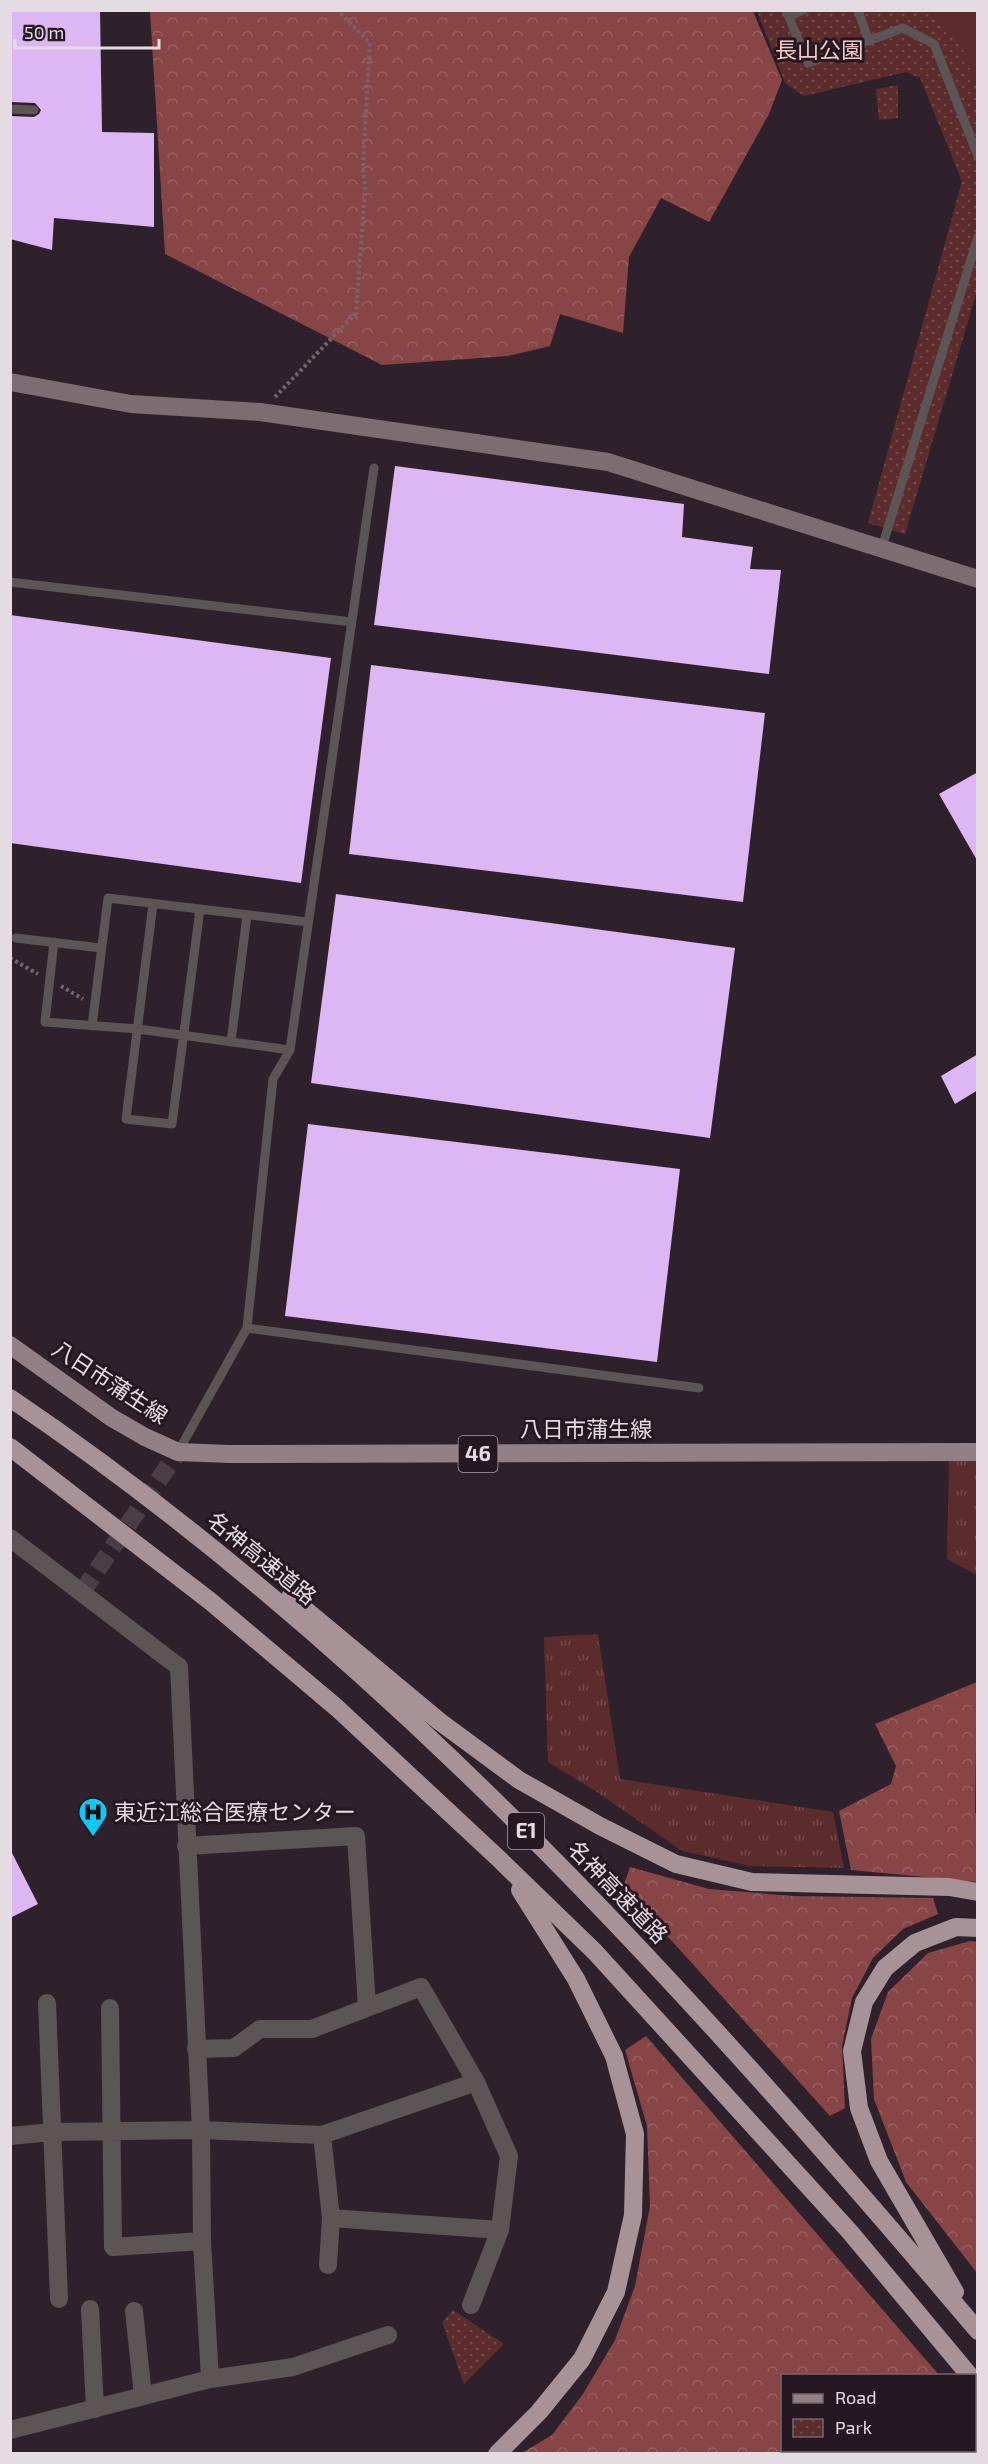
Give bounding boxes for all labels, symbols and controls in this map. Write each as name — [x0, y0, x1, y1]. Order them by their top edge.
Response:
scale bar — [15, 12, 159, 50]
text: 50 m — [24, 21, 64, 43]
park label: 長山公園 — [775, 36, 863, 62]
street label: 八日市蒲生線 — [48, 1334, 173, 1428]
street label: 八日市蒲生線 — [520, 1415, 652, 1441]
road number: 46 — [458, 1436, 498, 1472]
street label: 名神高速道路 — [203, 1506, 322, 1609]
hospital icon: 東近江総合医療センター — [77, 1796, 109, 1838]
place label: 東近江総合医療センター — [114, 1798, 356, 1824]
road number: E1 — [508, 1813, 544, 1849]
street label: 名神高速道路 — [564, 1835, 674, 1948]
legend — [781, 2374, 976, 2452]
text: Road — [835, 2386, 876, 2408]
text: Park — [835, 2416, 872, 2438]

